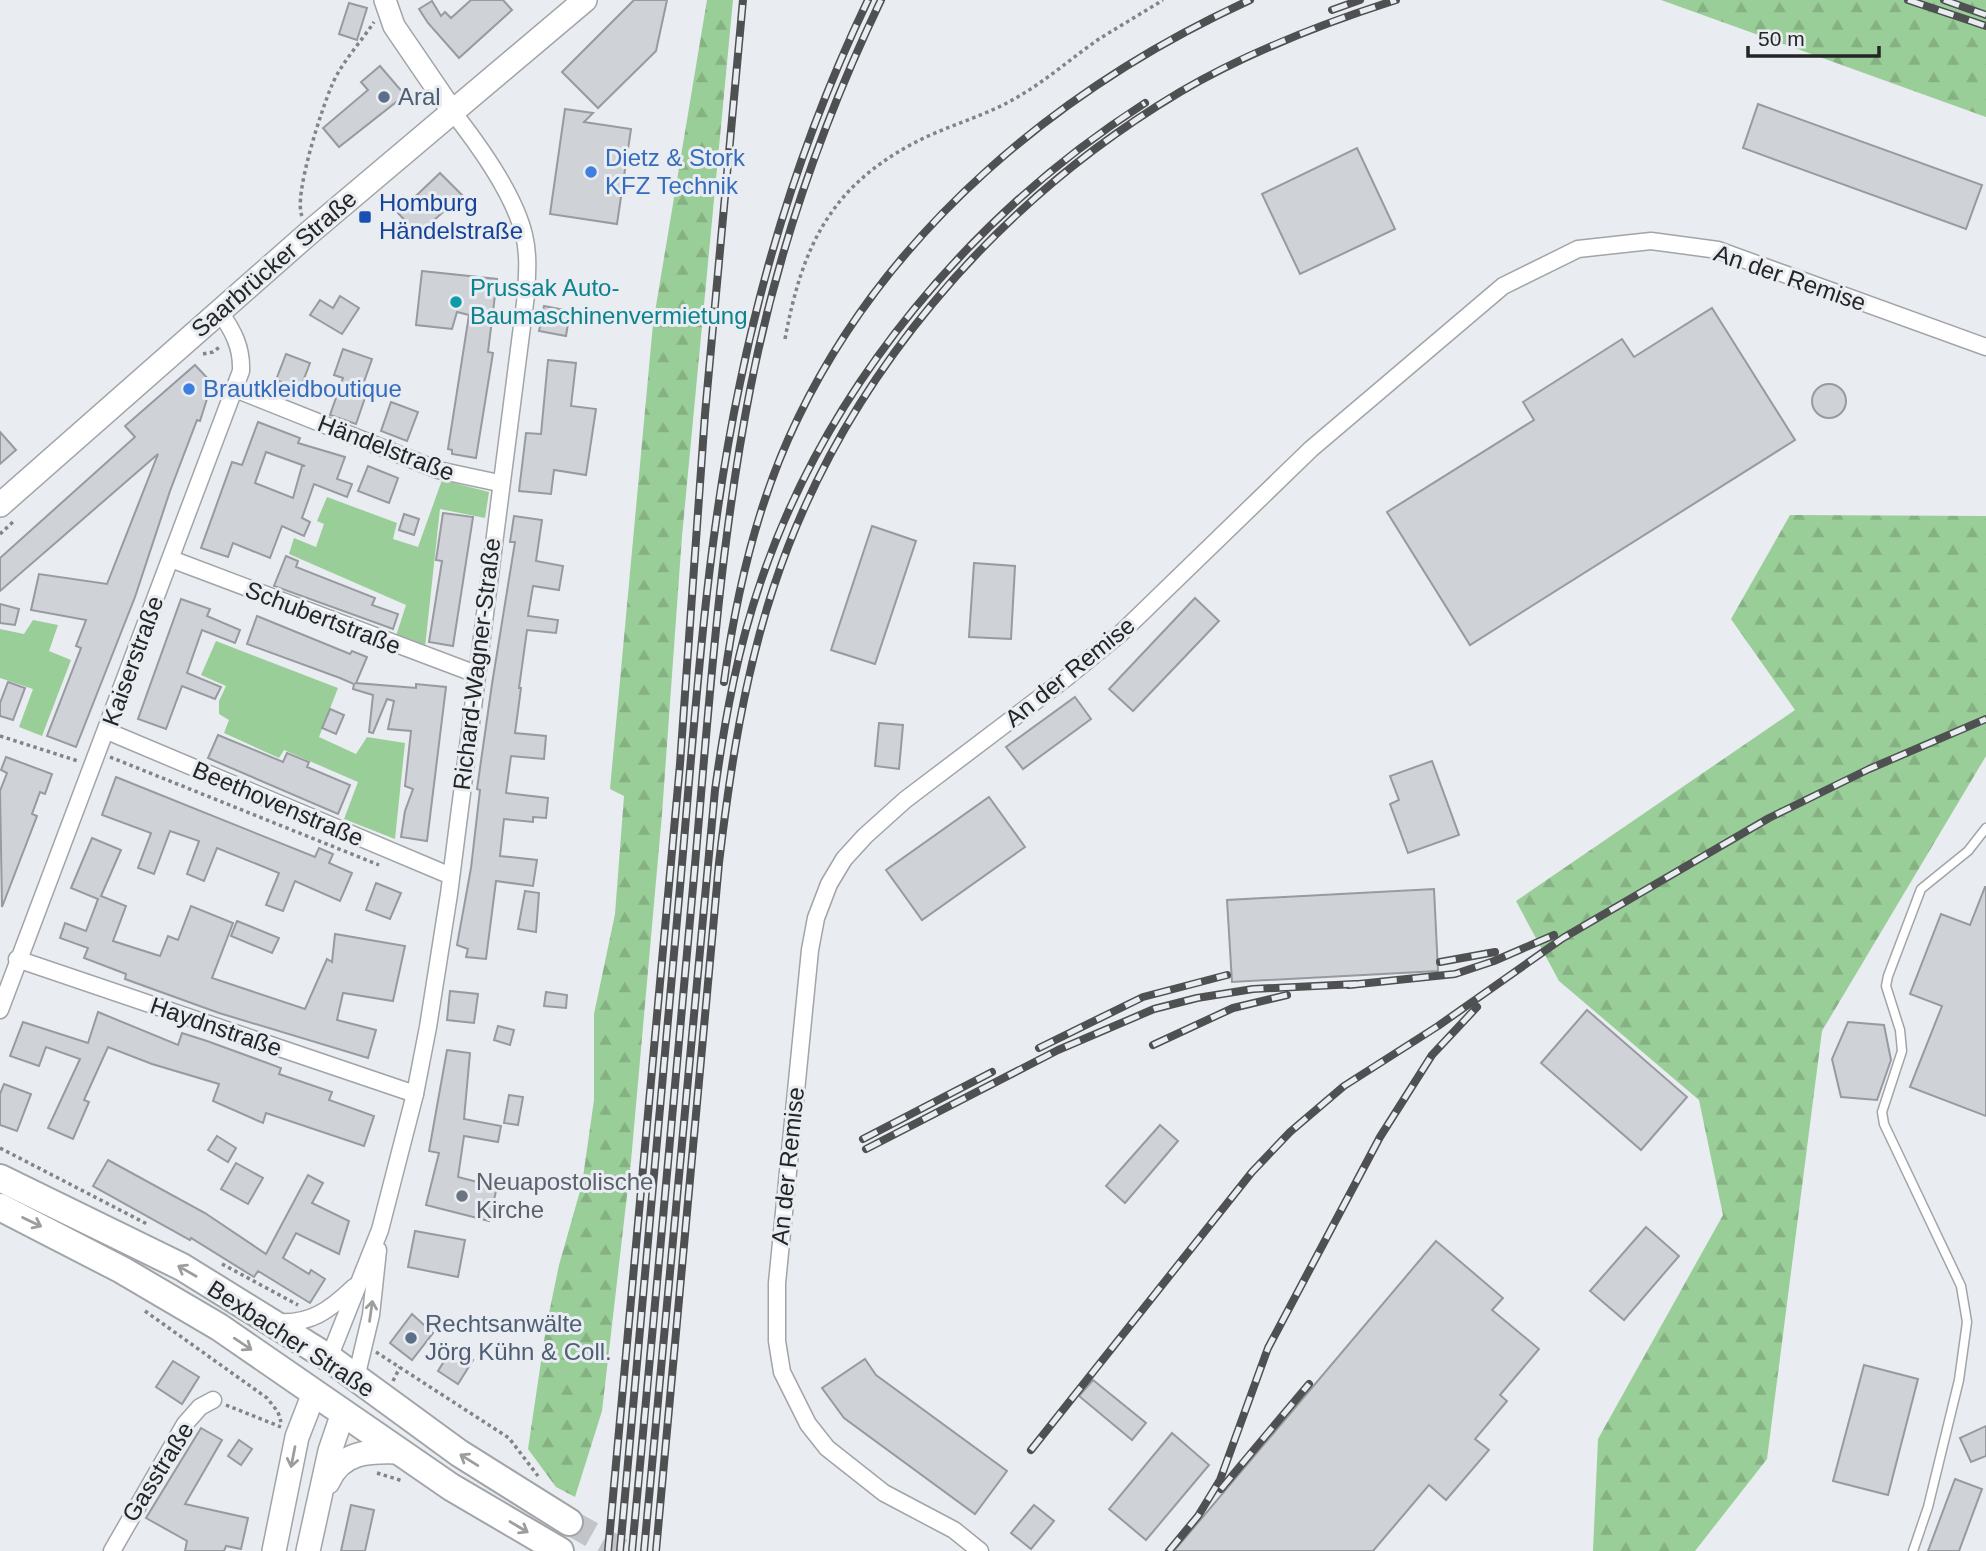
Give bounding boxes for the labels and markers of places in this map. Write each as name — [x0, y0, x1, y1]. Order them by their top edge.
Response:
place label: Aral — [398, 83, 441, 110]
marker: Aral — [376, 89, 392, 105]
place label: Dietz & Stork KFZ Technik — [605, 144, 746, 199]
marker: Dietz & Stork KFZ Technik — [583, 164, 599, 180]
place label: Homburg Händelstraße — [379, 189, 523, 244]
marker: Homburg Händelstraße — [357, 209, 373, 225]
place label: Prussak Auto- Baumaschinenvermietung — [470, 274, 748, 329]
marker: Prussak Auto- Baumaschinenvermietung — [448, 294, 464, 310]
place label: Brautkleidboutique — [203, 375, 402, 402]
marker: Brautkleidboutique — [181, 381, 197, 397]
place label: Neuapostolische Kirche — [476, 1168, 653, 1223]
marker: Neuapostolische Kirche — [454, 1188, 470, 1204]
place label: Rechtsanwälte Jörg Kühn & Coll. — [425, 1310, 612, 1365]
marker: Rechtsanwälte Jörg Kühn & Coll. — [403, 1330, 419, 1346]

